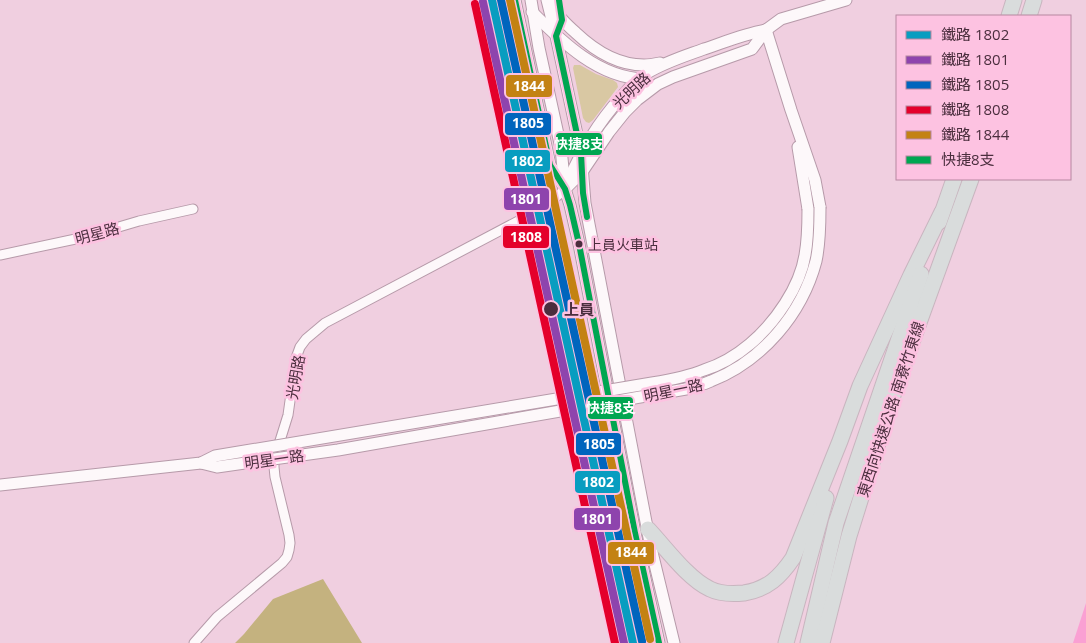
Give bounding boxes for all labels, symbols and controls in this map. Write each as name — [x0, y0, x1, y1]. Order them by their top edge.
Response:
legend — [896, 15, 1071, 180]
text: 鐵路 1802 — [941, 24, 1009, 44]
text: 鐵路 1801 — [941, 49, 1009, 69]
street label: 光明路 — [608, 67, 654, 113]
line badge: 1844 — [505, 74, 553, 98]
text: 鐵路 1805 — [941, 74, 1009, 94]
text: 1844 — [513, 76, 545, 95]
text: 鐵路 1808 — [941, 99, 1009, 119]
line badge: 1805 — [504, 112, 552, 136]
text: 1805 — [512, 113, 544, 132]
text: 鐵路 1844 — [941, 124, 1010, 144]
line badge: 快捷8支 — [555, 132, 603, 156]
text: 快捷8支 — [554, 134, 604, 153]
line badge: 1802 — [504, 149, 551, 173]
text: 快捷8支 — [941, 149, 995, 169]
text: 1802 — [511, 151, 543, 170]
line badge: 1801 — [503, 187, 550, 211]
text: 1801 — [510, 189, 542, 208]
street label: 明星路 — [73, 218, 121, 248]
line badge: 1808 — [502, 225, 550, 249]
text: 1808 — [510, 227, 542, 246]
place label: 上員火車站 — [588, 235, 658, 254]
marker: 上員火車站 — [574, 239, 584, 249]
place label: 上員 — [564, 299, 594, 319]
marker: 上員 — [542, 300, 560, 318]
street label: 東西向快速公路 南寮竹東線 — [852, 318, 928, 500]
street label: 光明路 — [281, 353, 309, 401]
street label: 明星一路 — [642, 374, 704, 406]
line badge: 快捷8支 — [587, 396, 634, 420]
text: 快捷8支 — [586, 398, 636, 417]
line badge: 1805 — [575, 432, 622, 456]
text: 1805 — [583, 434, 615, 453]
street label: 明星一路 — [243, 445, 305, 473]
line badge: 1802 — [574, 470, 621, 494]
text: 1802 — [582, 472, 614, 491]
line badge: 1801 — [573, 507, 621, 531]
text: 1801 — [581, 509, 613, 528]
line badge: 1844 — [607, 541, 655, 565]
text: 1844 — [615, 542, 647, 561]

